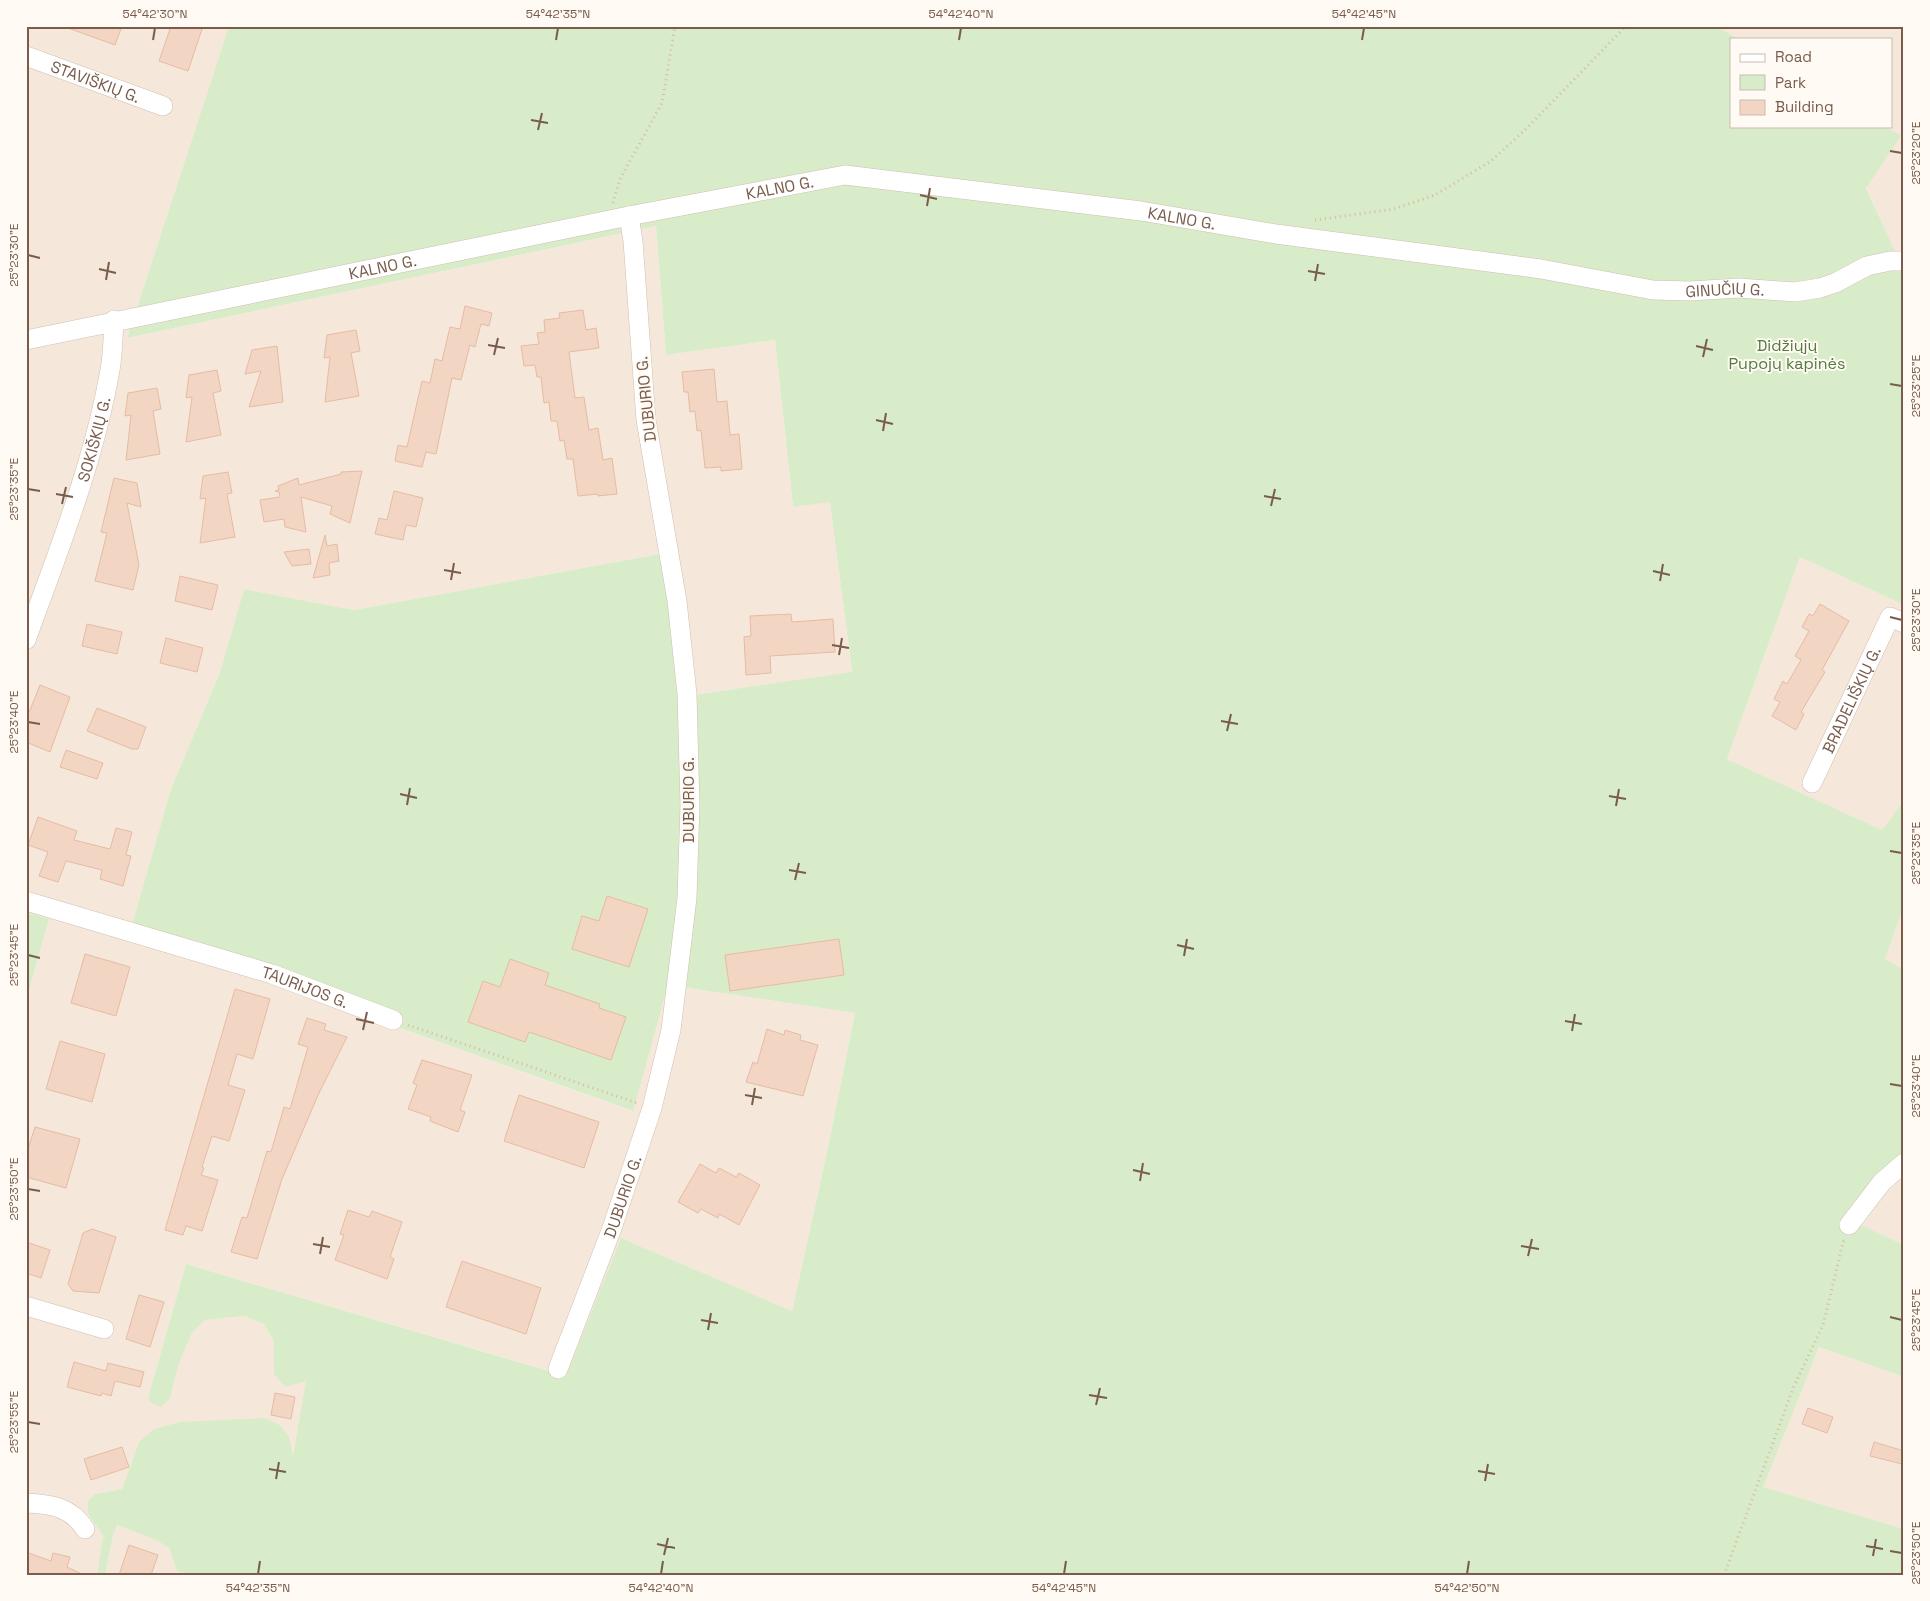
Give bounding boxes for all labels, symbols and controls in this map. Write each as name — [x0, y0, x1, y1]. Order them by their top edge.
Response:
text: 54°42'30"N — [122, 6, 188, 22]
text: 54°42'35"N — [526, 6, 590, 22]
text: 54°42'40"N — [929, 6, 993, 22]
text: 54°42'45"N — [1332, 6, 1396, 22]
legend — [1730, 38, 1892, 128]
text: Road — [1775, 47, 1812, 66]
street label: STAVIŠKIŲ G. — [48, 55, 143, 107]
text: Park — [1775, 73, 1806, 92]
text: Building — [1775, 97, 1834, 116]
text: 25°23'20"E — [1908, 121, 1924, 185]
street label: KALNO G. — [744, 171, 815, 204]
street label: KALNO G. — [1146, 202, 1217, 234]
text: 25°23'30"E — [6, 223, 22, 287]
street label: KALNO G. — [347, 249, 418, 284]
street label: GINUČIŲ G. — [1685, 277, 1765, 302]
park label: Didžiųjų Pupojų kapinės — [1728, 335, 1846, 374]
text: 25°23'25"E — [1908, 354, 1924, 417]
street label: DUBURIO G. — [631, 355, 661, 443]
street label: SOKIŠKIŲ G. — [72, 395, 115, 484]
text: 25°23'35"E — [6, 457, 22, 520]
text: 25°23'30"E — [1908, 588, 1924, 652]
street label: BRADELIŠKIŲ G. — [1817, 643, 1885, 757]
text: 25°23'40"E — [6, 690, 22, 754]
street label: DUBURIO G. — [678, 757, 699, 843]
text: 25°23'35"E — [1908, 821, 1924, 884]
text: 25°23'45"E — [6, 924, 22, 986]
street label: TAURIJOS G. — [259, 961, 351, 1013]
text: 25°23'40"E — [1908, 1054, 1924, 1118]
street label: DUBURIO G. — [599, 1153, 646, 1241]
text: 25°23'50"E — [6, 1157, 22, 1221]
text: 25°23'45"E — [1908, 1289, 1924, 1351]
text: 25°23'55"E — [6, 1390, 22, 1453]
text: 25°23'50"E — [1908, 1521, 1924, 1585]
text: 54°42'35"N — [226, 1580, 290, 1596]
text: 54°42'40"N — [629, 1580, 693, 1596]
text: 54°42'45"N — [1032, 1580, 1096, 1596]
text: 54°42'50"N — [1435, 1580, 1499, 1596]

